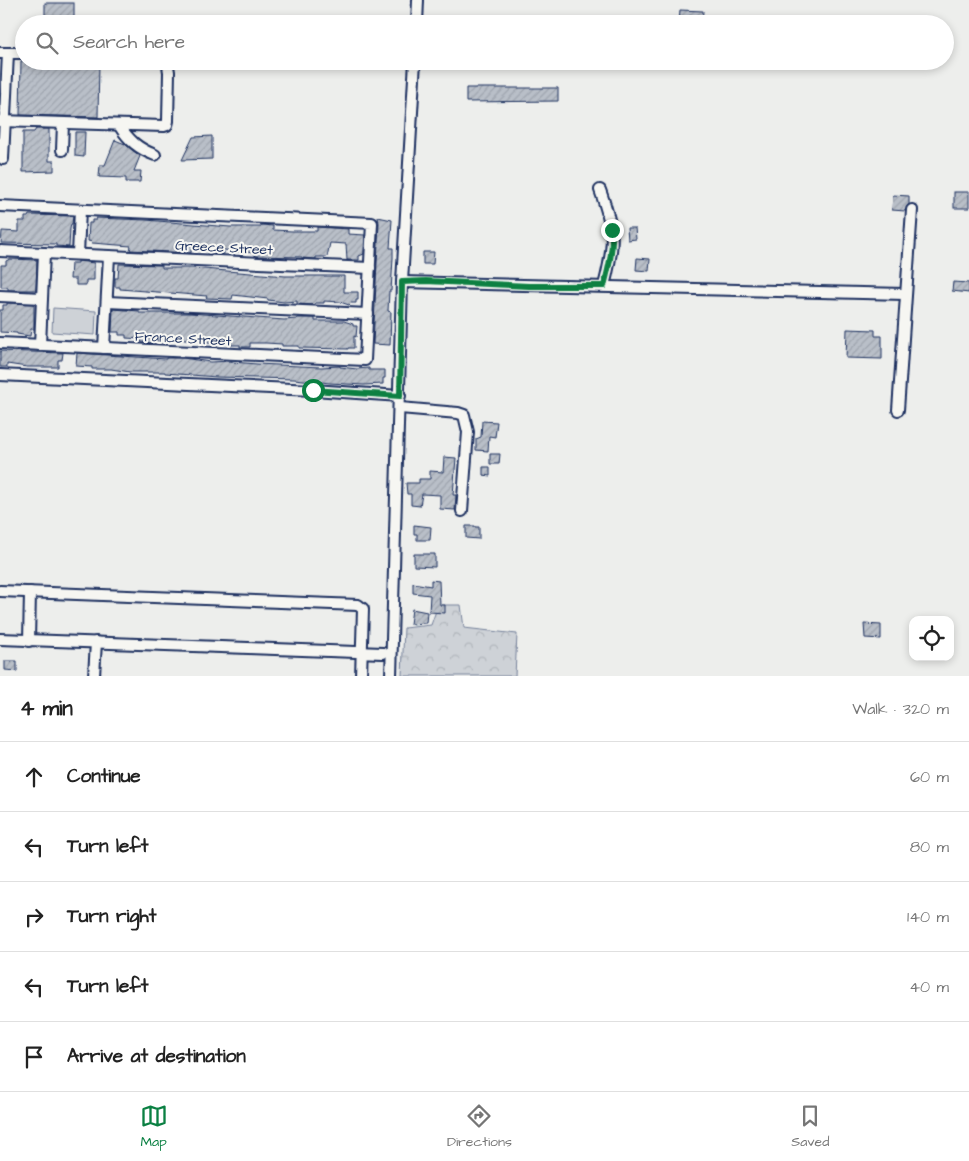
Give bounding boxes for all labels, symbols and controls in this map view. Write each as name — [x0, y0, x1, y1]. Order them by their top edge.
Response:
search box — [15, 15, 954, 70]
icon: search — [33, 29, 61, 57]
text: Search here — [73, 29, 185, 56]
route end — [601, 219, 624, 242]
street label: Greece Street — [175, 235, 274, 261]
street label: France Street — [134, 326, 232, 352]
route start — [302, 379, 325, 402]
map controls — [909, 616, 954, 661]
button: locate — [909, 616, 954, 661]
text: 4 min — [20, 694, 73, 723]
text: Walk · 320 m — [852, 698, 949, 720]
icon: ahead — [20, 763, 48, 791]
text: Continue — [67, 763, 141, 790]
text: 60 m — [910, 766, 949, 788]
icon: left — [20, 833, 48, 861]
text: Turn left — [67, 833, 148, 860]
text: 80 m — [910, 836, 949, 858]
icon: right — [20, 903, 48, 931]
text: Turn right — [67, 903, 156, 930]
text: 140 m — [907, 906, 949, 928]
icon: left — [20, 973, 48, 1001]
text: Turn left — [67, 973, 148, 1000]
text: 40 m — [909, 976, 949, 998]
icon: arrive — [20, 1043, 48, 1071]
text: Arrive at destination — [67, 1043, 246, 1070]
tab: Map — [140, 1102, 168, 1152]
tab: Directions — [447, 1102, 512, 1152]
tab: Saved — [791, 1102, 829, 1152]

